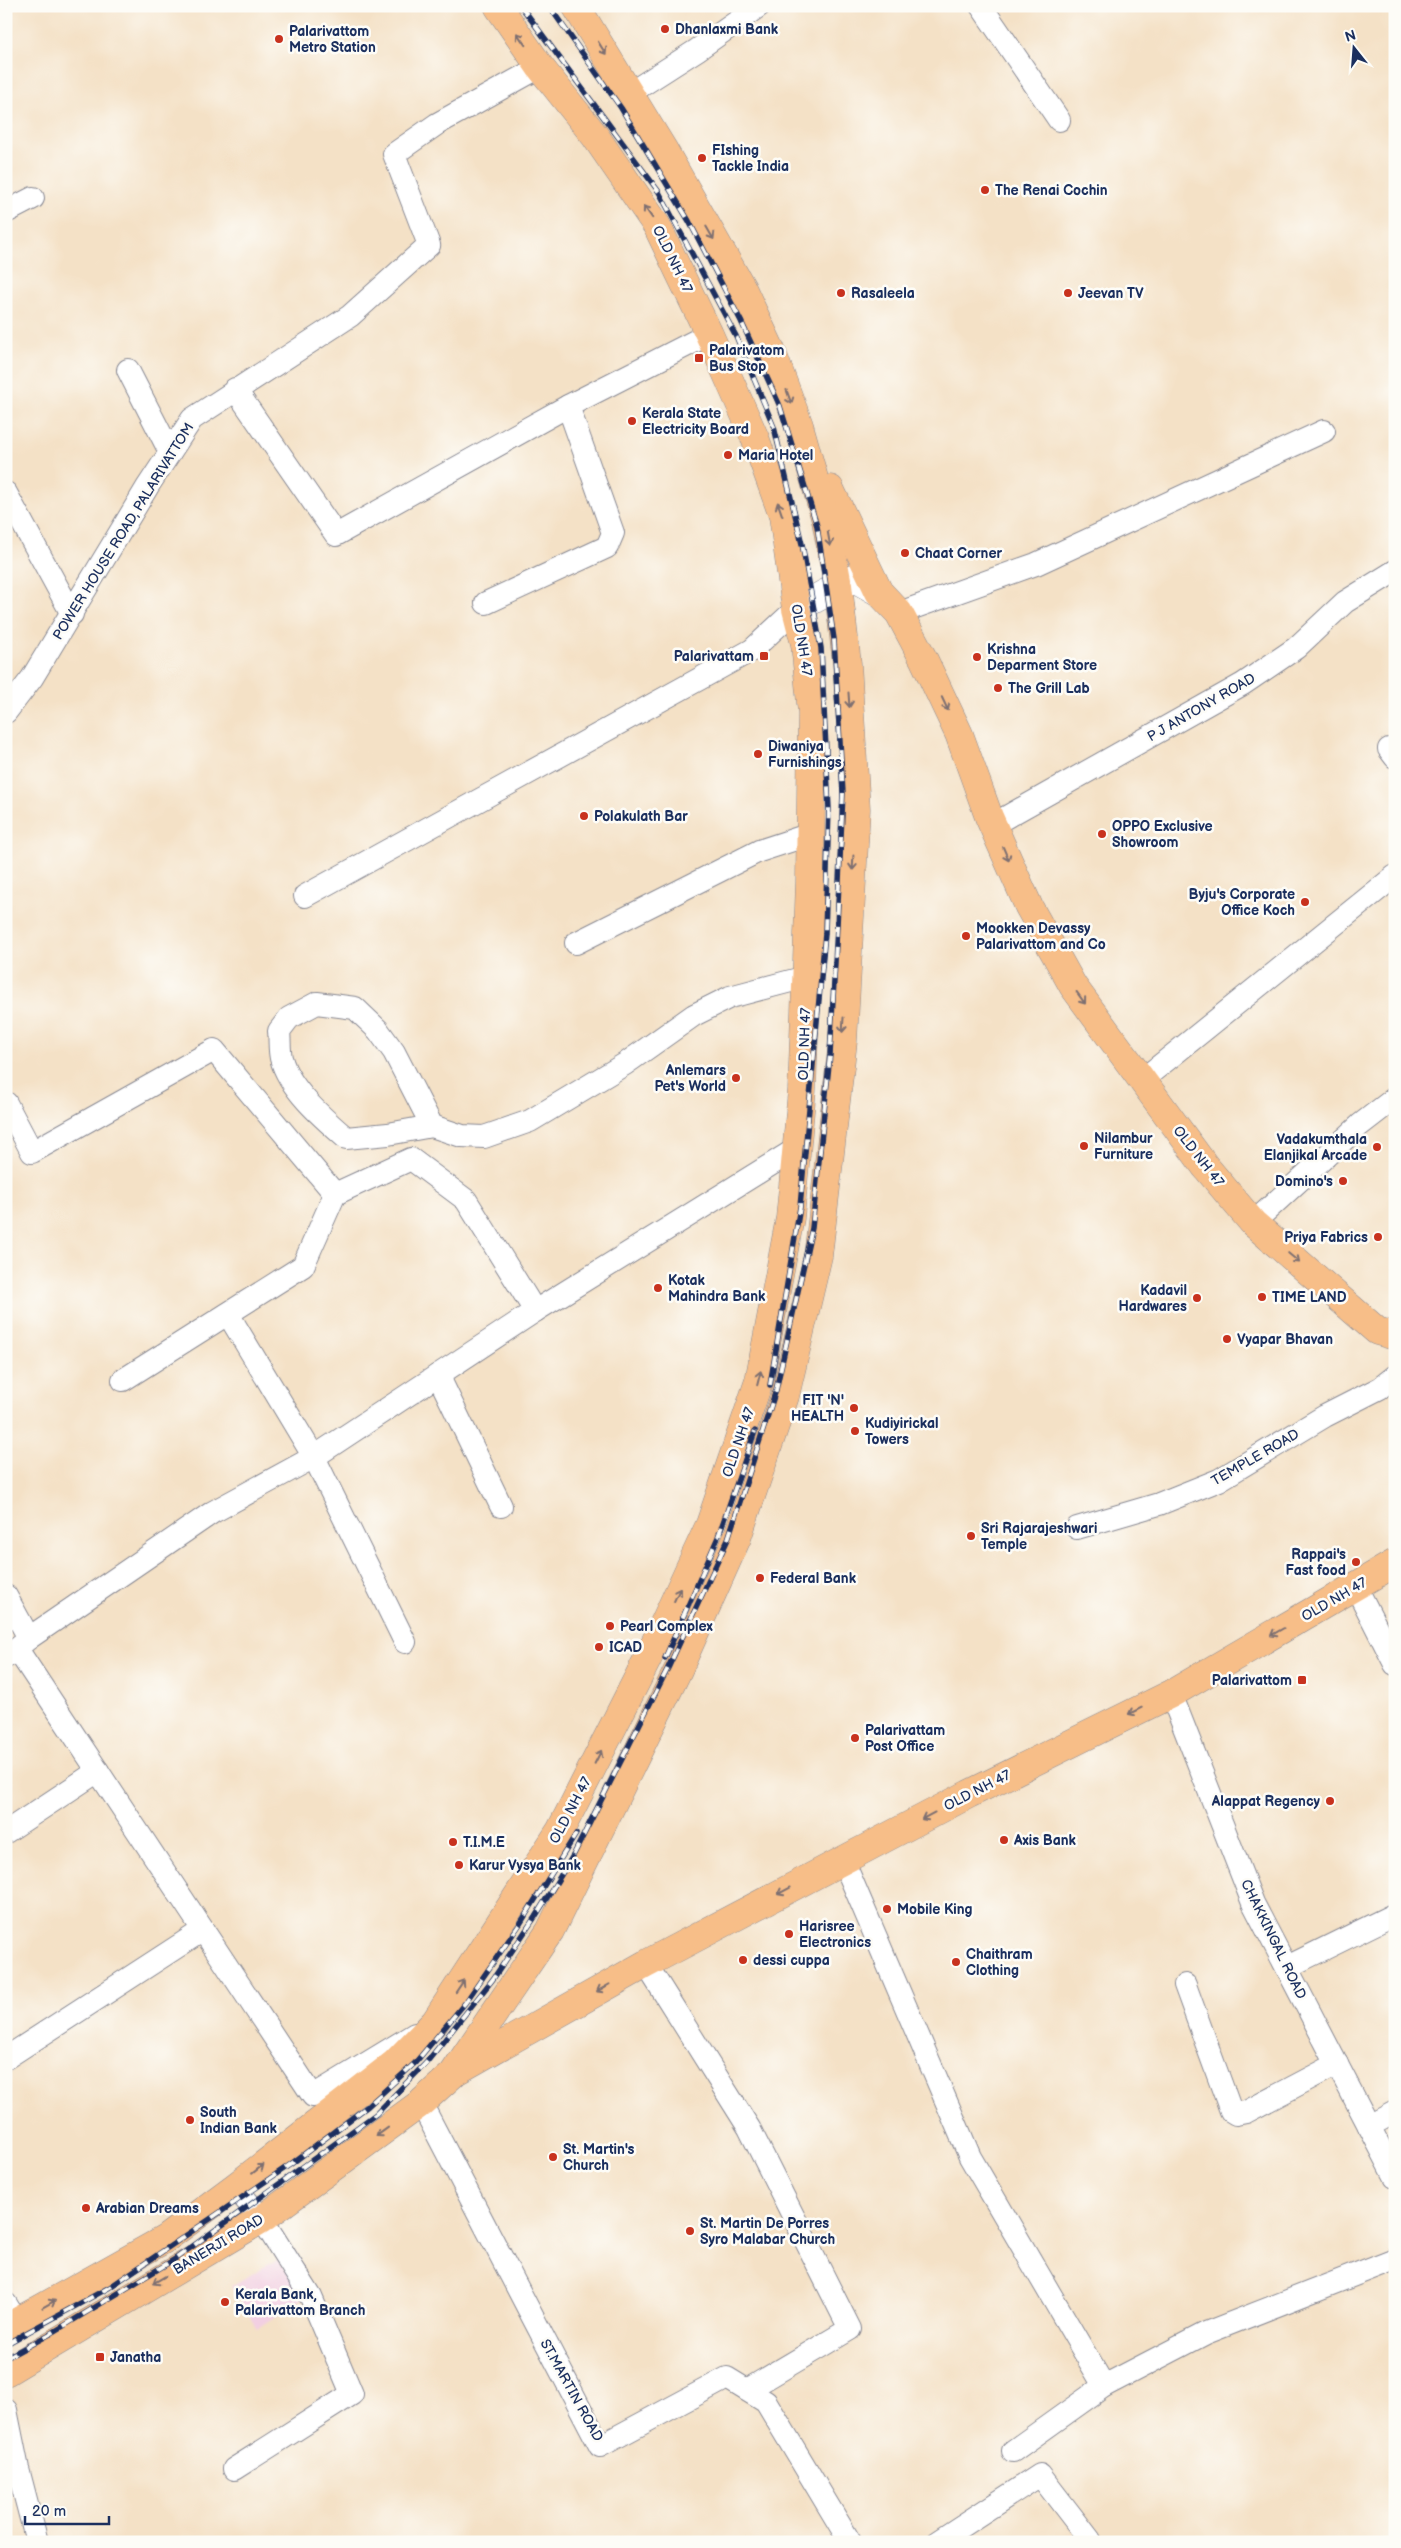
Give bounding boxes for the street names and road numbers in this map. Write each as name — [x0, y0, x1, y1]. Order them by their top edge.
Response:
street label: OLD NH 47 — [649, 223, 696, 296]
street label: POWER HOUSE ROAD, PALARIVATTOM — [49, 420, 198, 643]
street label: OLD NH 47 — [787, 603, 816, 677]
street label: P J ANTONY ROAD — [1144, 670, 1258, 745]
street label: OLD NH 47 — [795, 1007, 814, 1081]
street label: OLD NH 47 — [1170, 1122, 1228, 1190]
street label: OLD NH 47 — [719, 1405, 758, 1479]
street label: TEMPLE ROAD — [1208, 1425, 1302, 1489]
street label: OLD NH 47 — [1299, 1574, 1370, 1625]
street label: OLD NH 47 — [941, 1766, 1014, 1815]
street label: OLD NH 47 — [546, 1774, 595, 1846]
street label: CHAKKINGAL ROAD — [1237, 1876, 1310, 2002]
street label: BANERJI ROAD — [170, 2211, 267, 2278]
street label: ST.MARTIN ROAD — [536, 2336, 607, 2444]

